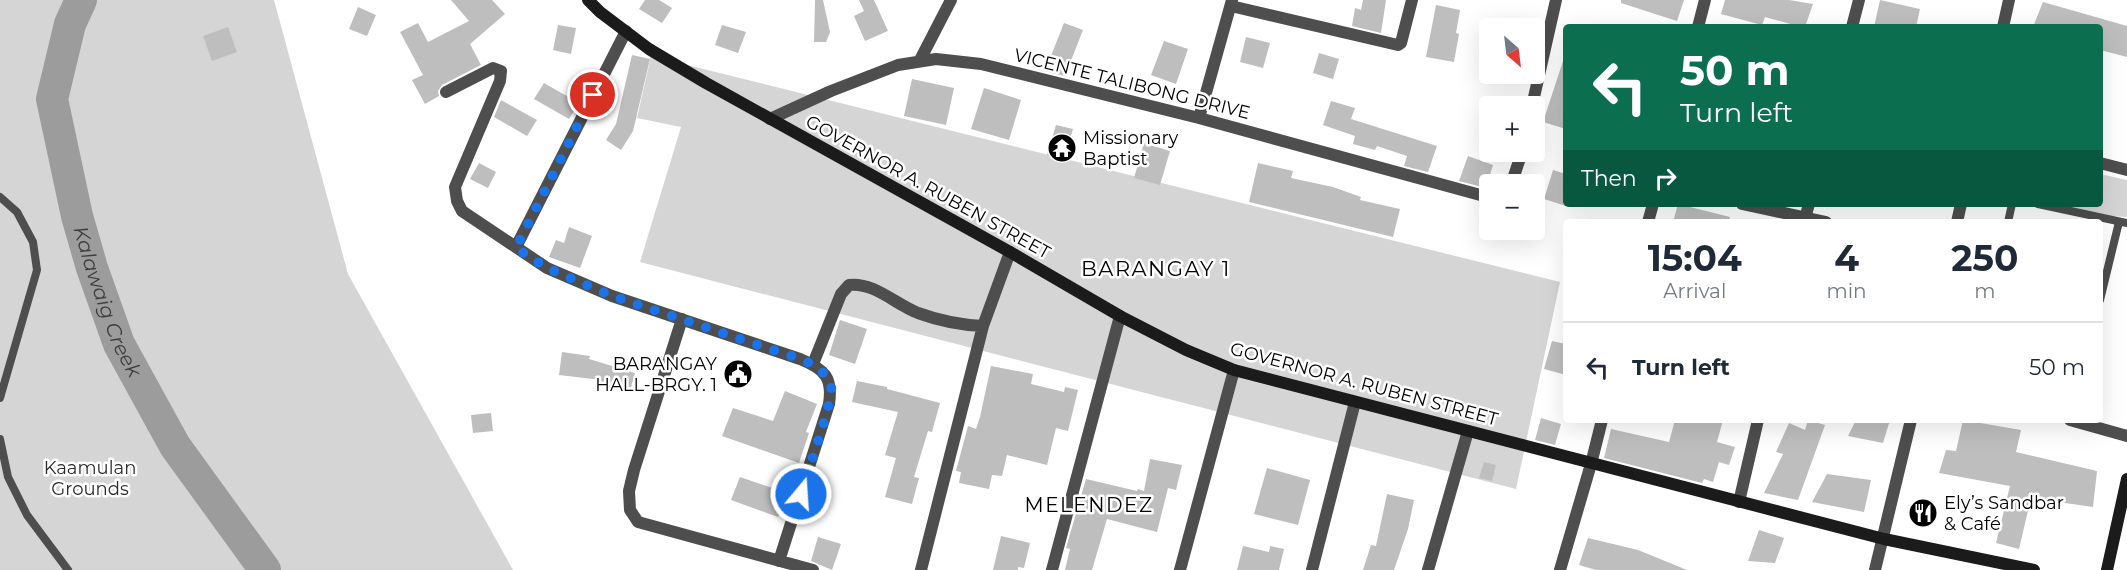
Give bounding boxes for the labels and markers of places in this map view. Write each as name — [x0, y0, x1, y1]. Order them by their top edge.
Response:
pin — [567, 69, 618, 120]
place label: Missionary Baptist — [1083, 127, 1179, 170]
temple icon: Missionary Baptist — [1046, 132, 1078, 164]
place label: BARANGAY HALL-BRGY. 1 — [595, 353, 718, 396]
public building icon: BARANGAY HALL-BRGY. 1 — [722, 358, 754, 390]
place label: Ely’s Sandbar & Café — [1944, 492, 2064, 535]
restaurant icon: Ely’s Sandbar & Café — [1907, 497, 1939, 529]

